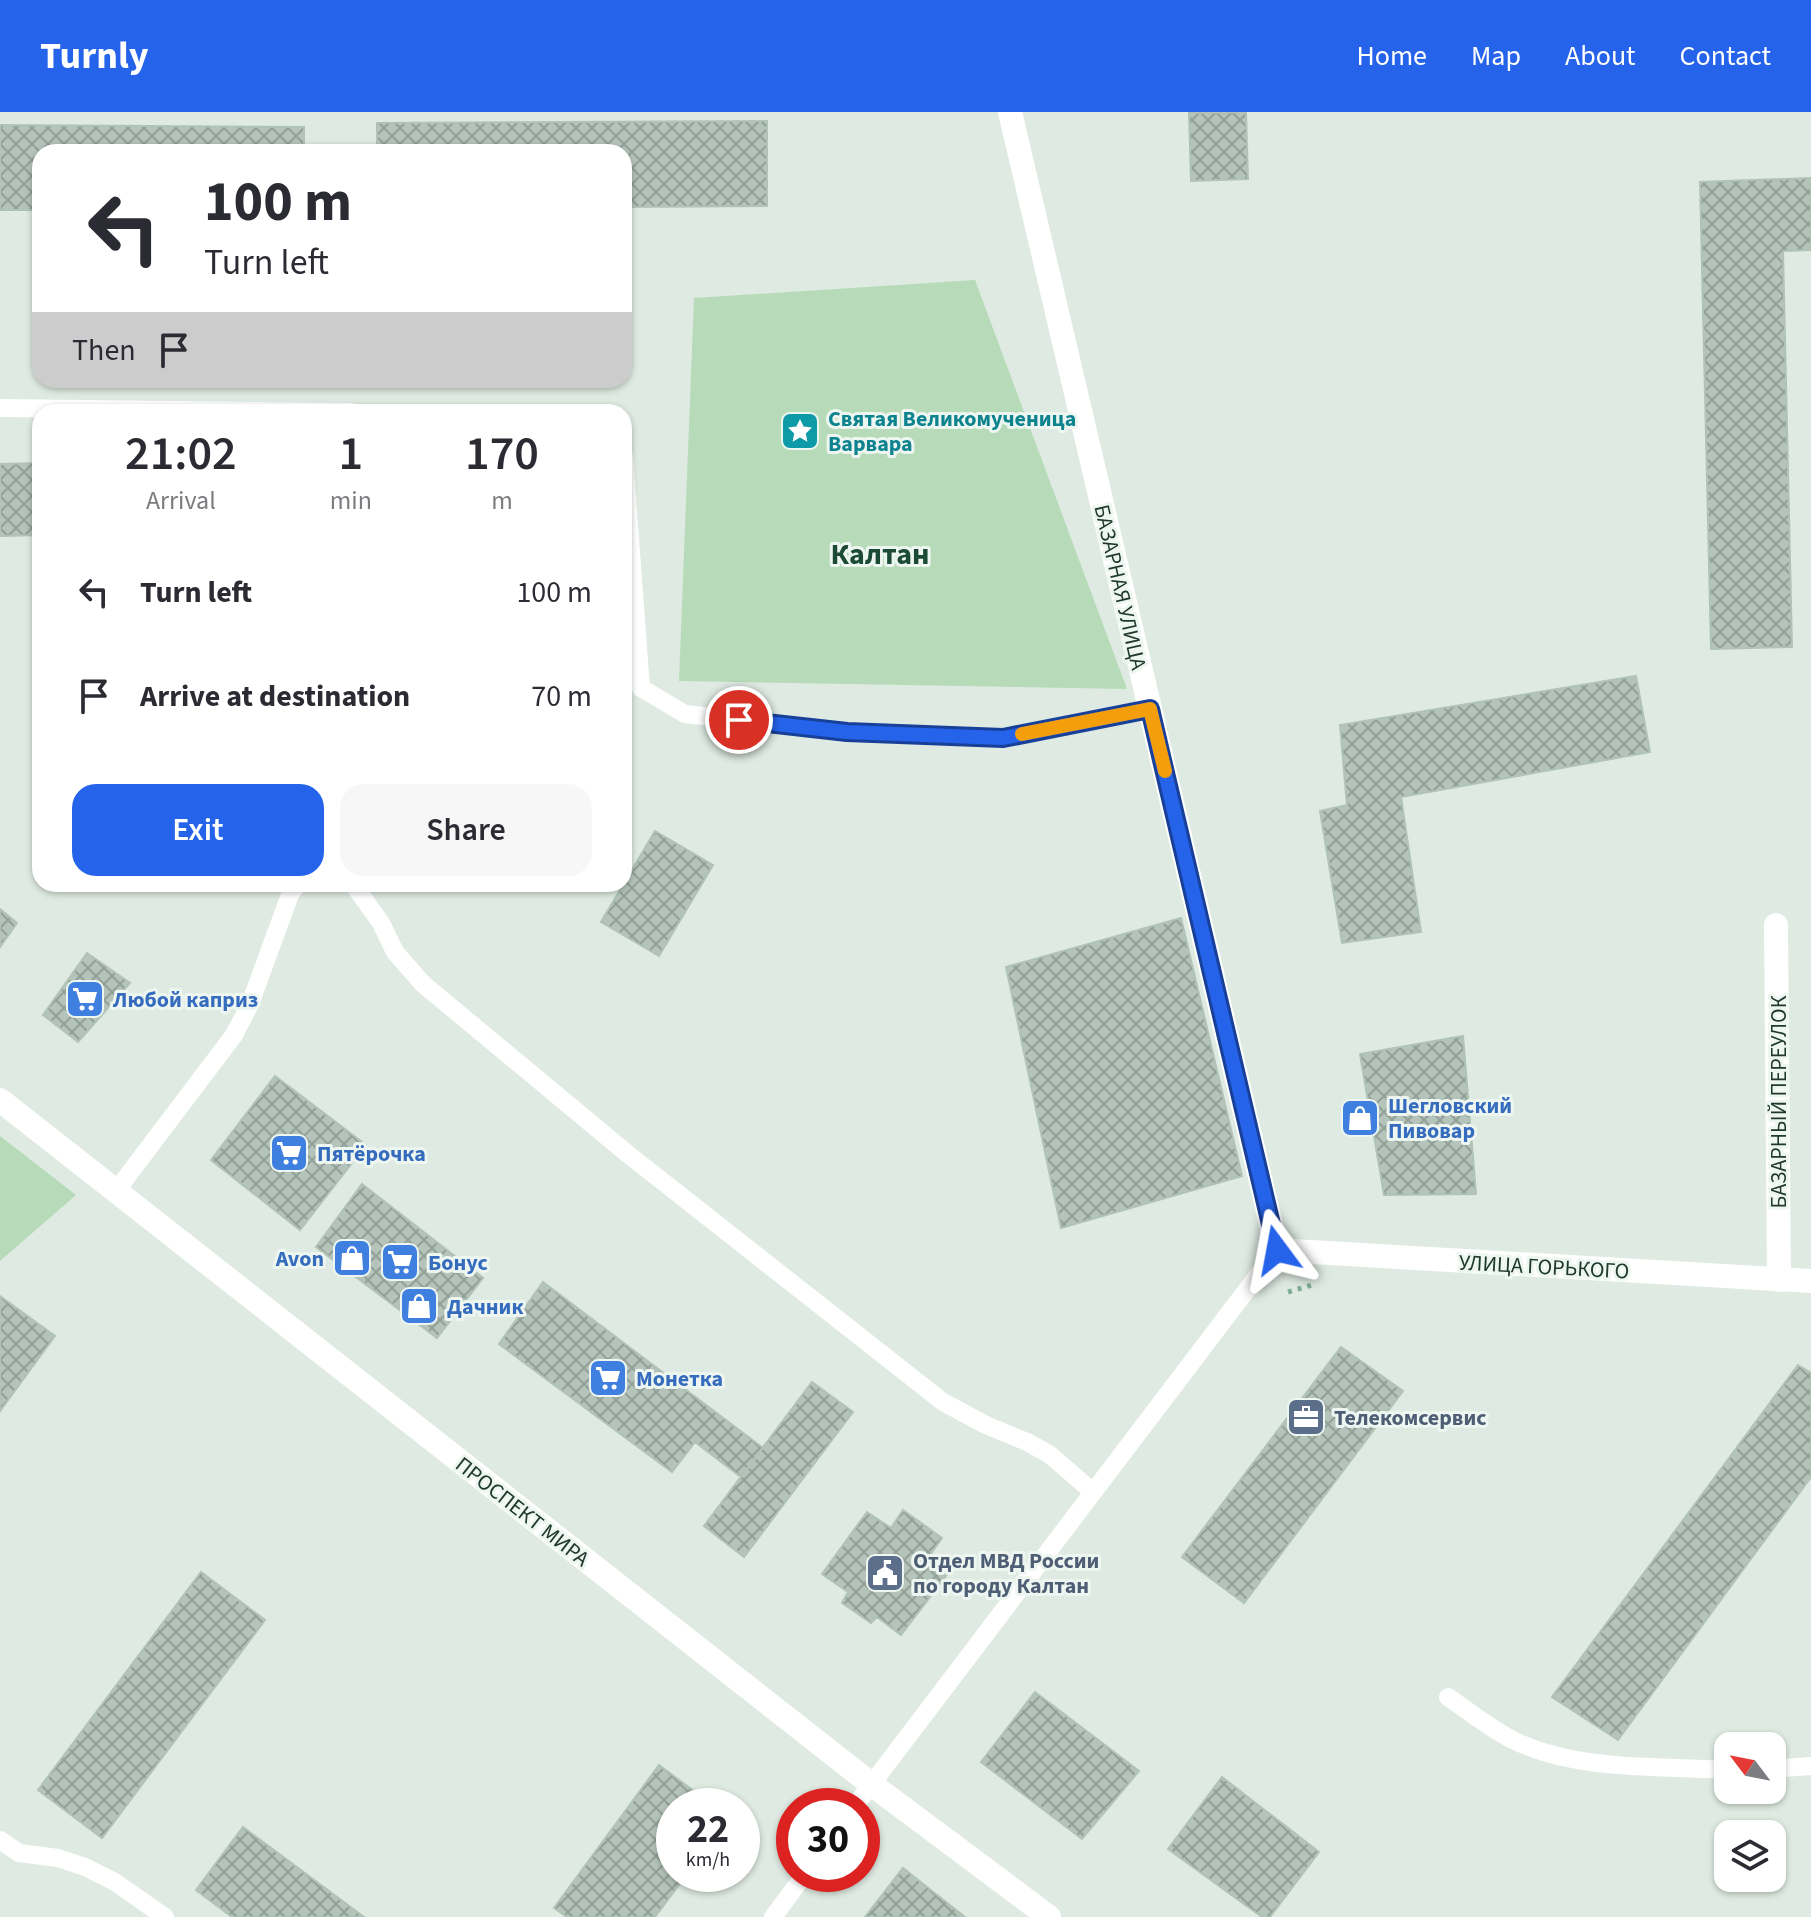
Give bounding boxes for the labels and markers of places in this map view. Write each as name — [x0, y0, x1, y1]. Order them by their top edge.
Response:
place label: Святая Великомученица Варвара — [828, 403, 1076, 460]
place icon: Святая Великомученица Варвара — [779, 410, 821, 452]
pin — [705, 686, 773, 754]
supermarket icon: Любой каприз — [64, 978, 106, 1020]
place label: Любой каприз — [112, 984, 258, 1016]
place label: Шегловский Пивовар — [1388, 1090, 1512, 1147]
shop icon: Шегловский Пивовар — [1339, 1097, 1381, 1139]
supermarket icon: Пятёрочка — [268, 1132, 310, 1174]
place label: Пятёрочка — [317, 1138, 426, 1170]
shop icon: Avon — [331, 1237, 373, 1279]
supermarket icon: Бонус — [379, 1241, 421, 1283]
place label: Avon — [275, 1243, 324, 1275]
place label: Бонус — [428, 1247, 488, 1279]
shop icon: Дачник — [398, 1285, 440, 1327]
place label: Дачник — [447, 1291, 523, 1323]
supermarket icon: Монетка — [587, 1357, 629, 1399]
place label: Монетка — [636, 1363, 723, 1395]
office icon: Телекомсервис — [1285, 1396, 1327, 1438]
place label: Телекомсервис — [1334, 1402, 1487, 1434]
place label: Отдел МВД России по городу Калтан — [913, 1545, 1099, 1602]
public building icon: Отдел МВД России по городу Калтан — [864, 1552, 906, 1594]

